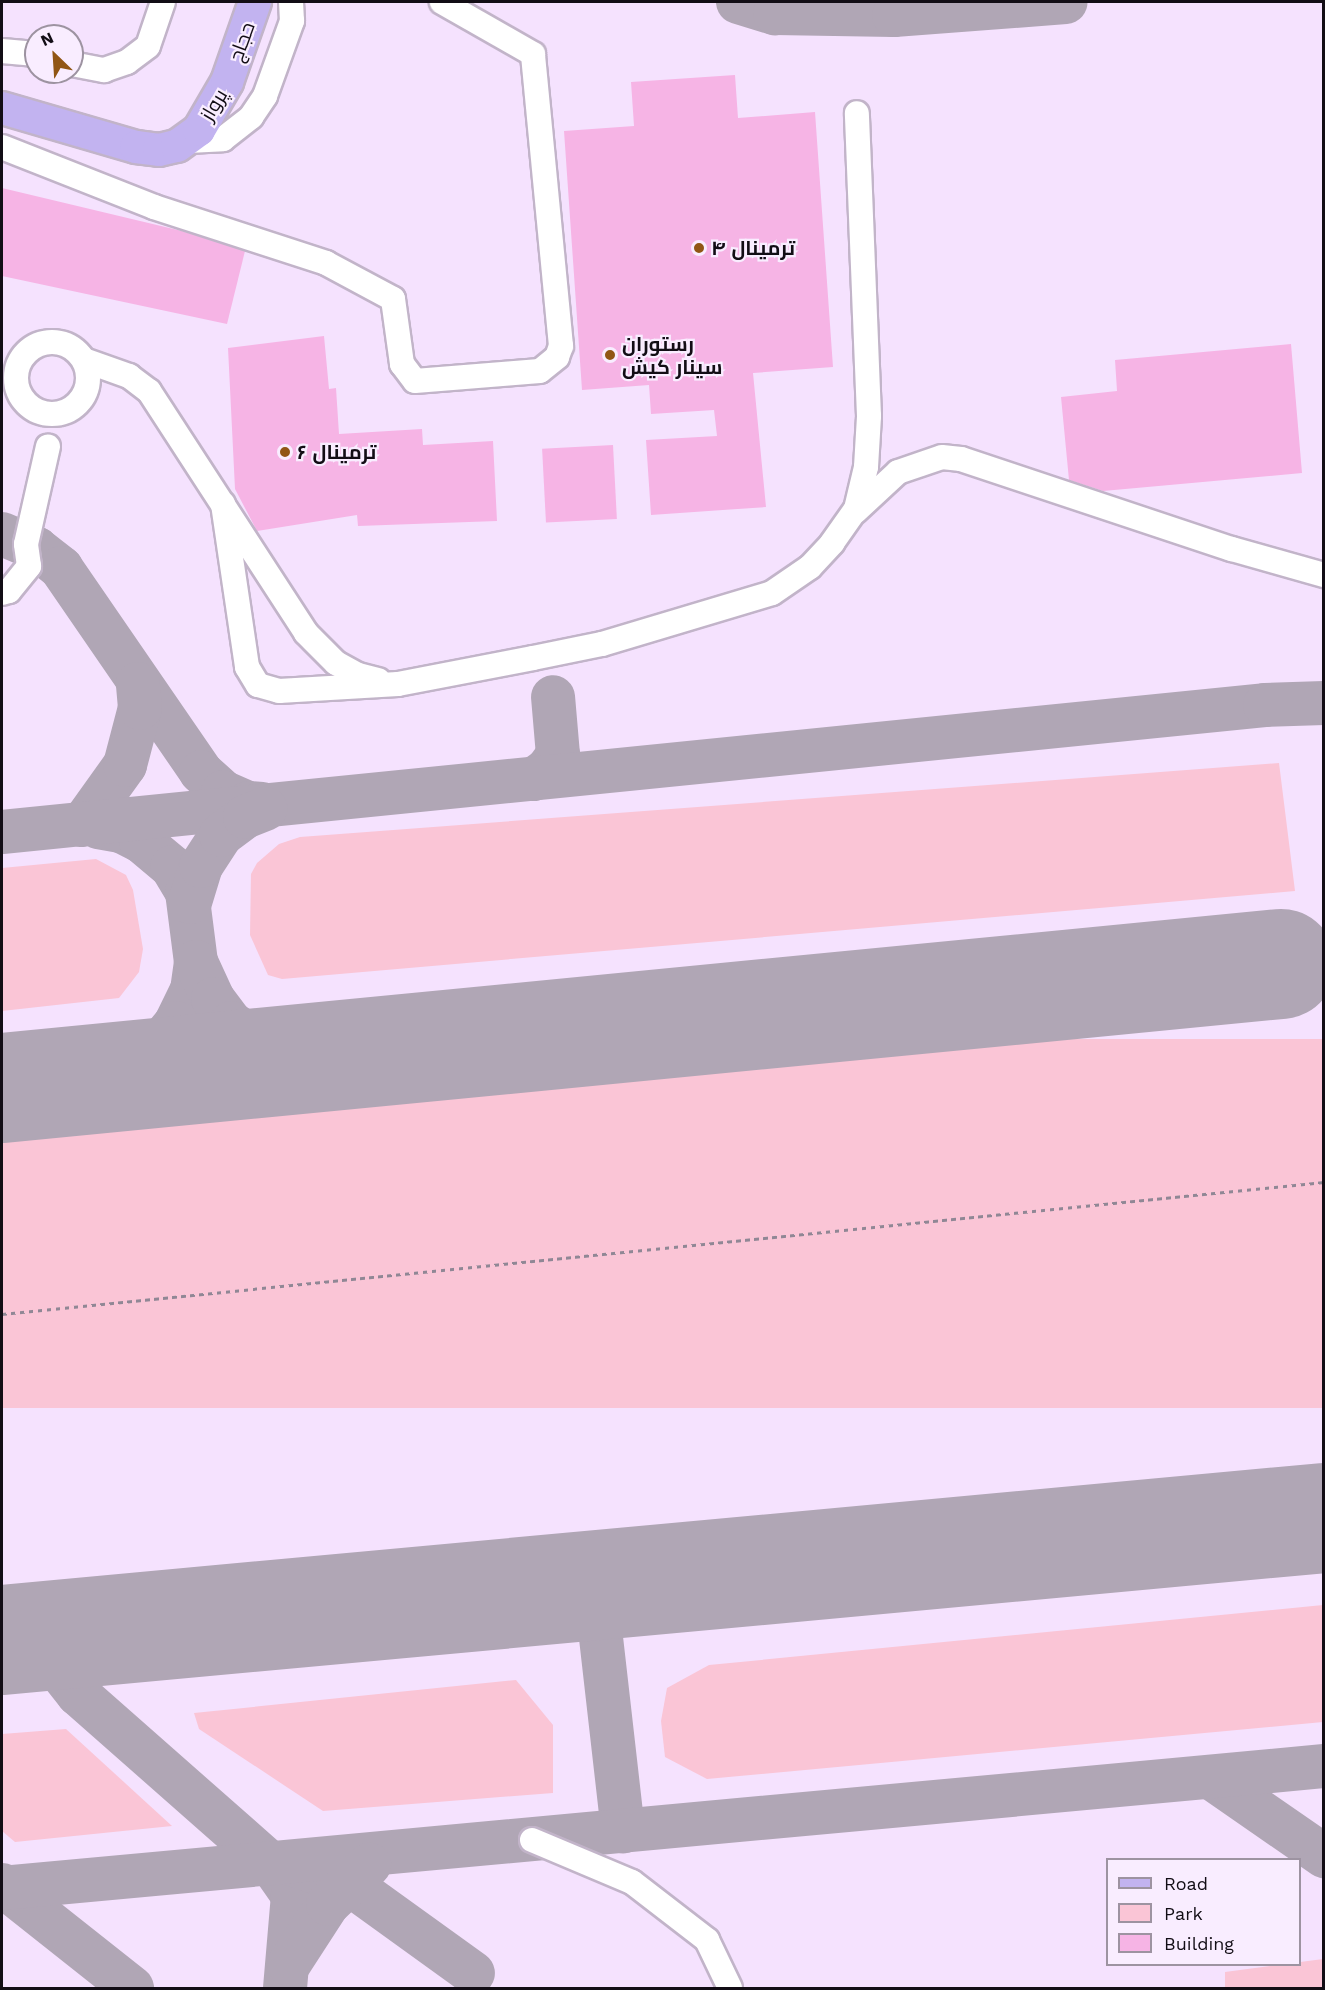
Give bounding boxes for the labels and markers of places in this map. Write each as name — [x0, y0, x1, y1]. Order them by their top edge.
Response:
place label: ترمینال ۴ — [711, 236, 795, 260]
marker: ترمینال ۴ — [692, 241, 706, 255]
place label: رستوران سینار کیش — [622, 332, 722, 379]
marker: رستوران سینار کیش — [603, 348, 617, 362]
place label: ترمینال ۶ — [297, 440, 376, 464]
marker: ترمینال ۶ — [278, 445, 292, 459]

